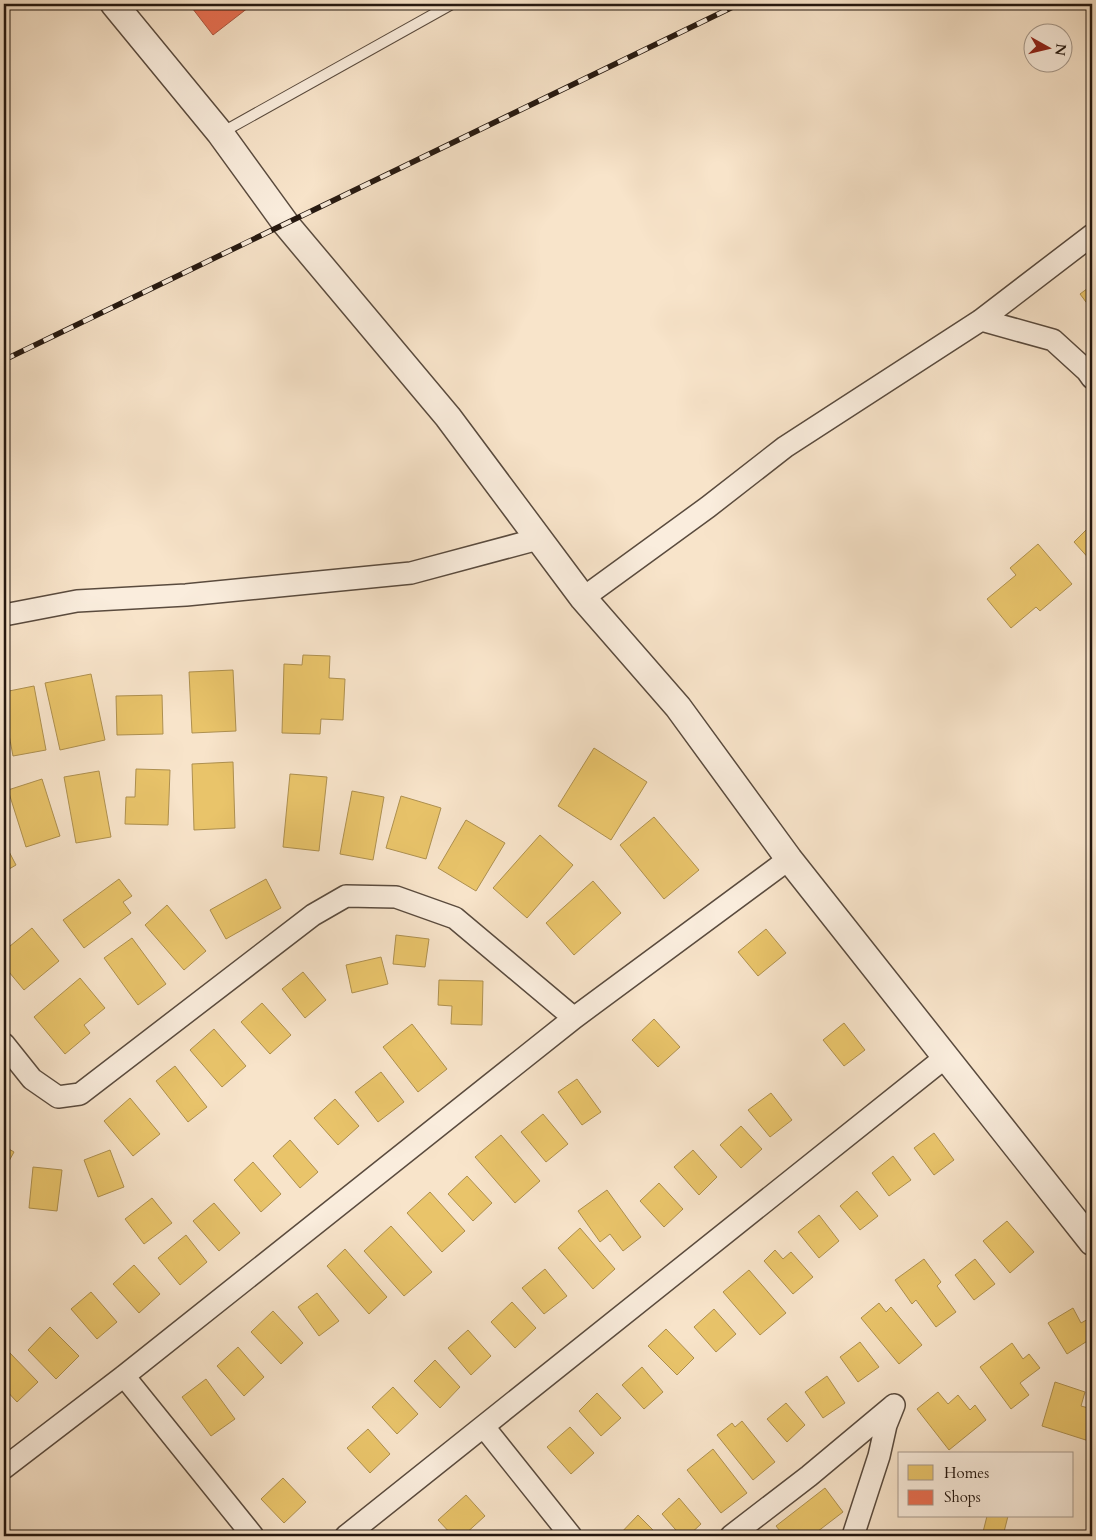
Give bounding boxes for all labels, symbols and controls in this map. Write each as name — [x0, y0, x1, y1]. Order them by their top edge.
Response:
north arrow — [1024, 22, 1074, 72]
text: N — [1050, 42, 1071, 57]
legend — [898, 1452, 1074, 1518]
text: Homes — [944, 1463, 989, 1483]
text: Shops — [944, 1487, 981, 1507]

